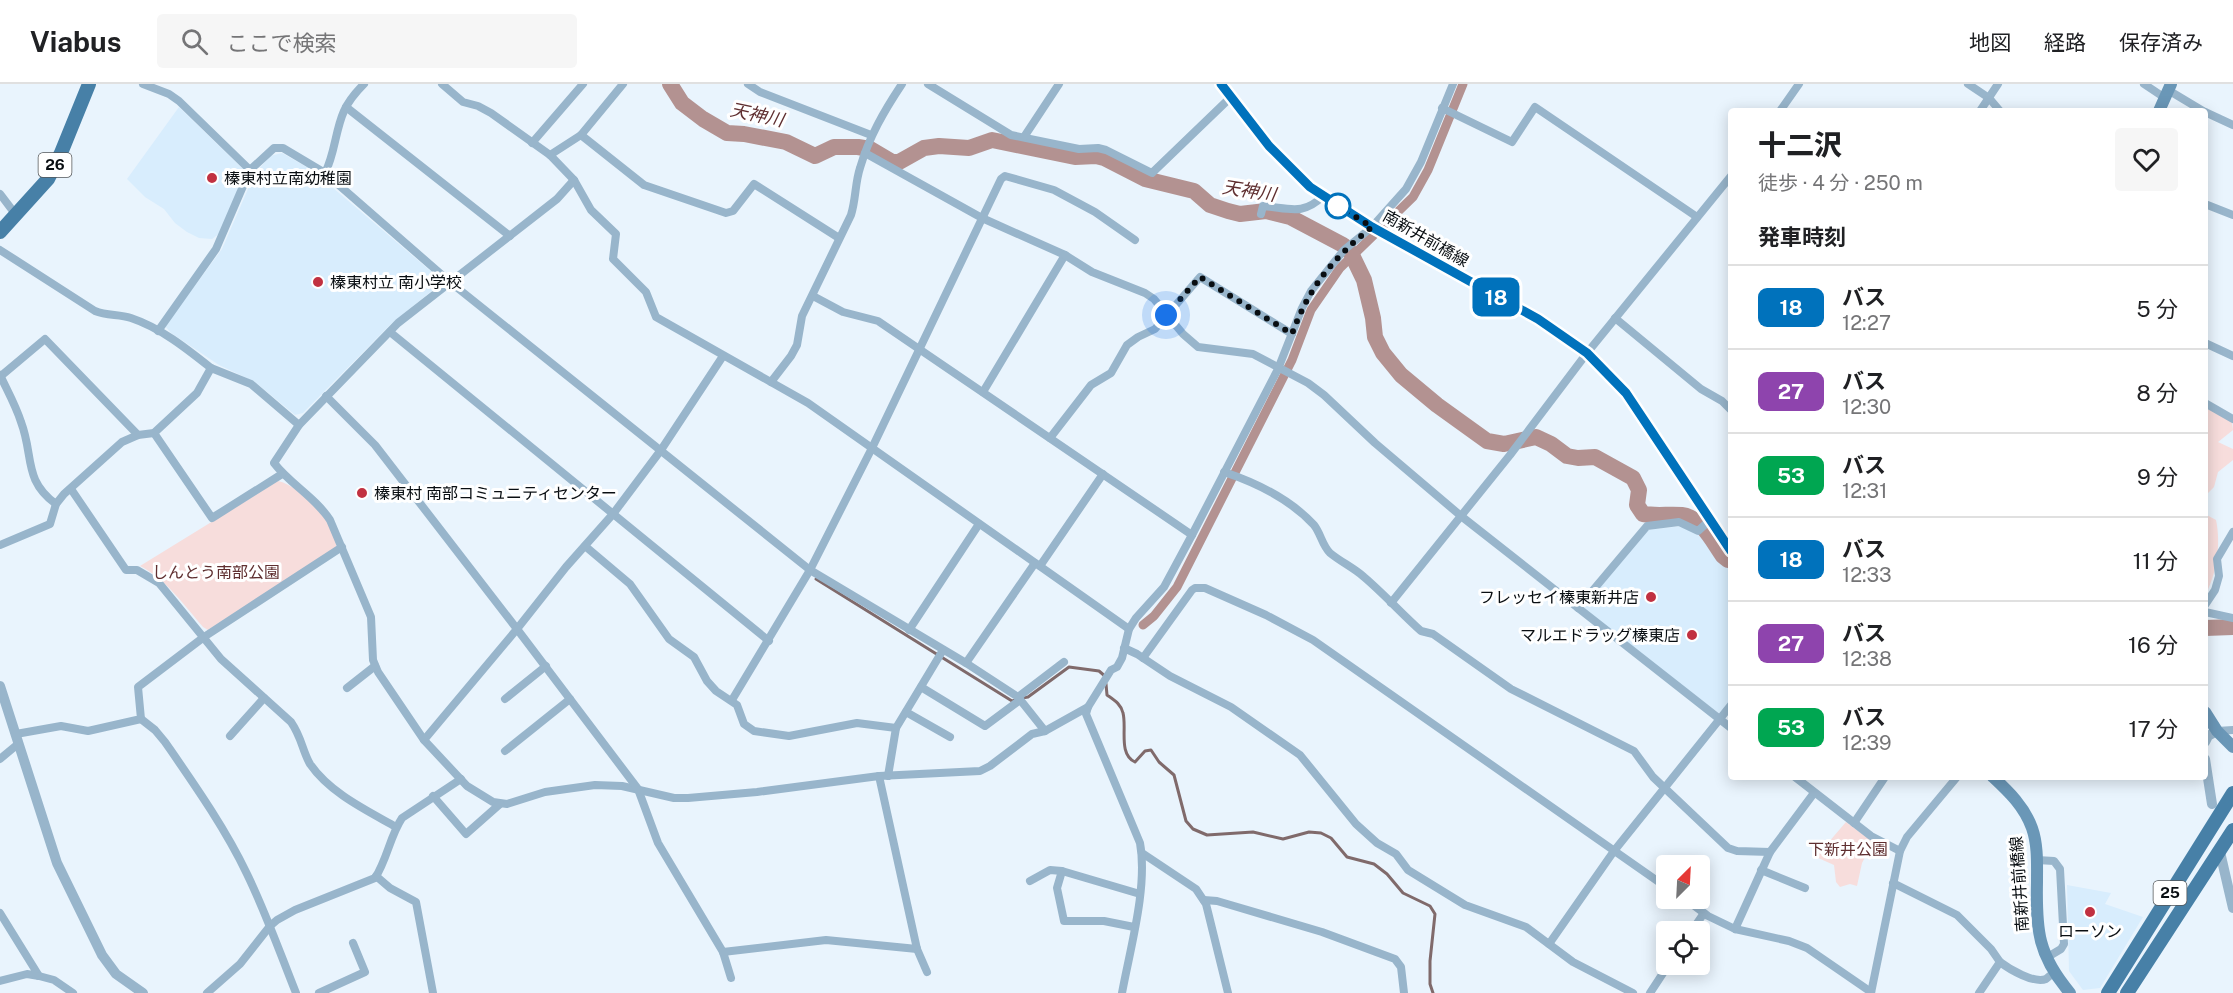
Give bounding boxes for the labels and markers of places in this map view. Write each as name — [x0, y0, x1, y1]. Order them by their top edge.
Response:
place label: 榛東村立南幼稚園 — [224, 169, 352, 188]
marker: 榛東村立南幼稚園 — [205, 171, 219, 185]
unlabelled marker — [1325, 193, 1351, 219]
place label: 榛東村立 南小学校 — [330, 273, 462, 292]
marker: 榛東村立 南小学校 — [311, 275, 325, 289]
place label: 榛東村 南部コミュニティセンター — [374, 484, 617, 503]
marker: 榛東村 南部コミュニティセンター — [355, 486, 369, 500]
place label: フレッセイ榛東新井店 — [1479, 588, 1639, 607]
marker: フレッセイ榛東新井店 — [1644, 590, 1658, 604]
place label: マルエドラッグ榛東店 — [1520, 626, 1680, 645]
marker: マルエドラッグ榛東店 — [1685, 628, 1699, 642]
marker: ローソン — [2083, 905, 2097, 919]
place label: ローソン — [2058, 922, 2122, 941]

